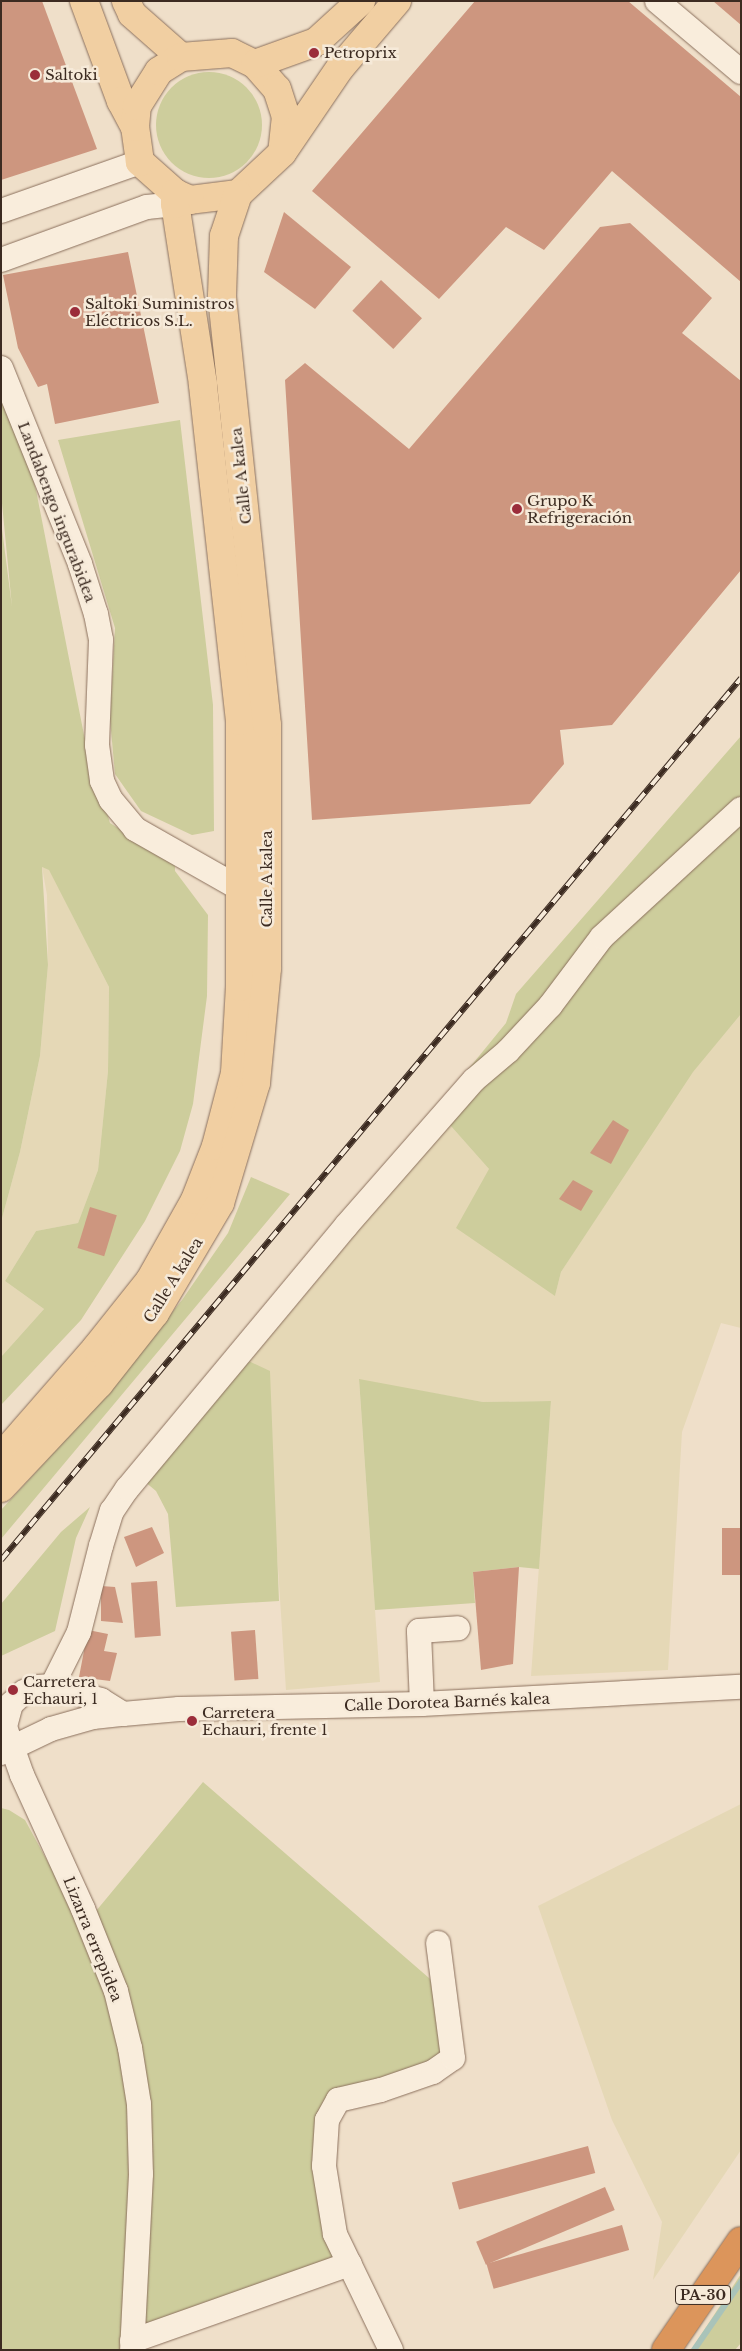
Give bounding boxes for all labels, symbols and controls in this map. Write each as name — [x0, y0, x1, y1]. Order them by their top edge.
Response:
place label: Petroprix — [324, 44, 397, 62]
marker: Petroprix — [308, 47, 320, 59]
place label: Saltoki — [45, 66, 98, 84]
marker: Saltoki — [29, 69, 41, 81]
place label: Saltoki Suministros Eléctricos S.L. — [85, 294, 234, 329]
marker: Saltoki Suministros Eléctricos S.L. — [69, 306, 81, 318]
street label: Landabengo ingurabidea — [14, 419, 100, 605]
street label: Calle A kalea — [227, 426, 255, 526]
place label: Grupo K Refrigeración — [527, 491, 632, 526]
marker: Grupo K Refrigeración — [511, 503, 523, 515]
street label: Calle A kalea — [258, 830, 276, 928]
street label: Calle A kalea — [139, 1234, 207, 1326]
place label: Carretera Echauri, 1 — [23, 1672, 98, 1707]
marker: Carretera Echauri, 1 — [7, 1684, 19, 1696]
street label: Calle Dorotea Barnés kalea — [344, 1689, 550, 1715]
place label: Carretera Echauri, frente 1 — [202, 1703, 328, 1738]
marker: Carretera Echauri, frente 1 — [186, 1715, 198, 1727]
street label: Lizarra errepidea — [60, 1874, 126, 2004]
road number: PA-30 — [674, 2284, 732, 2306]

